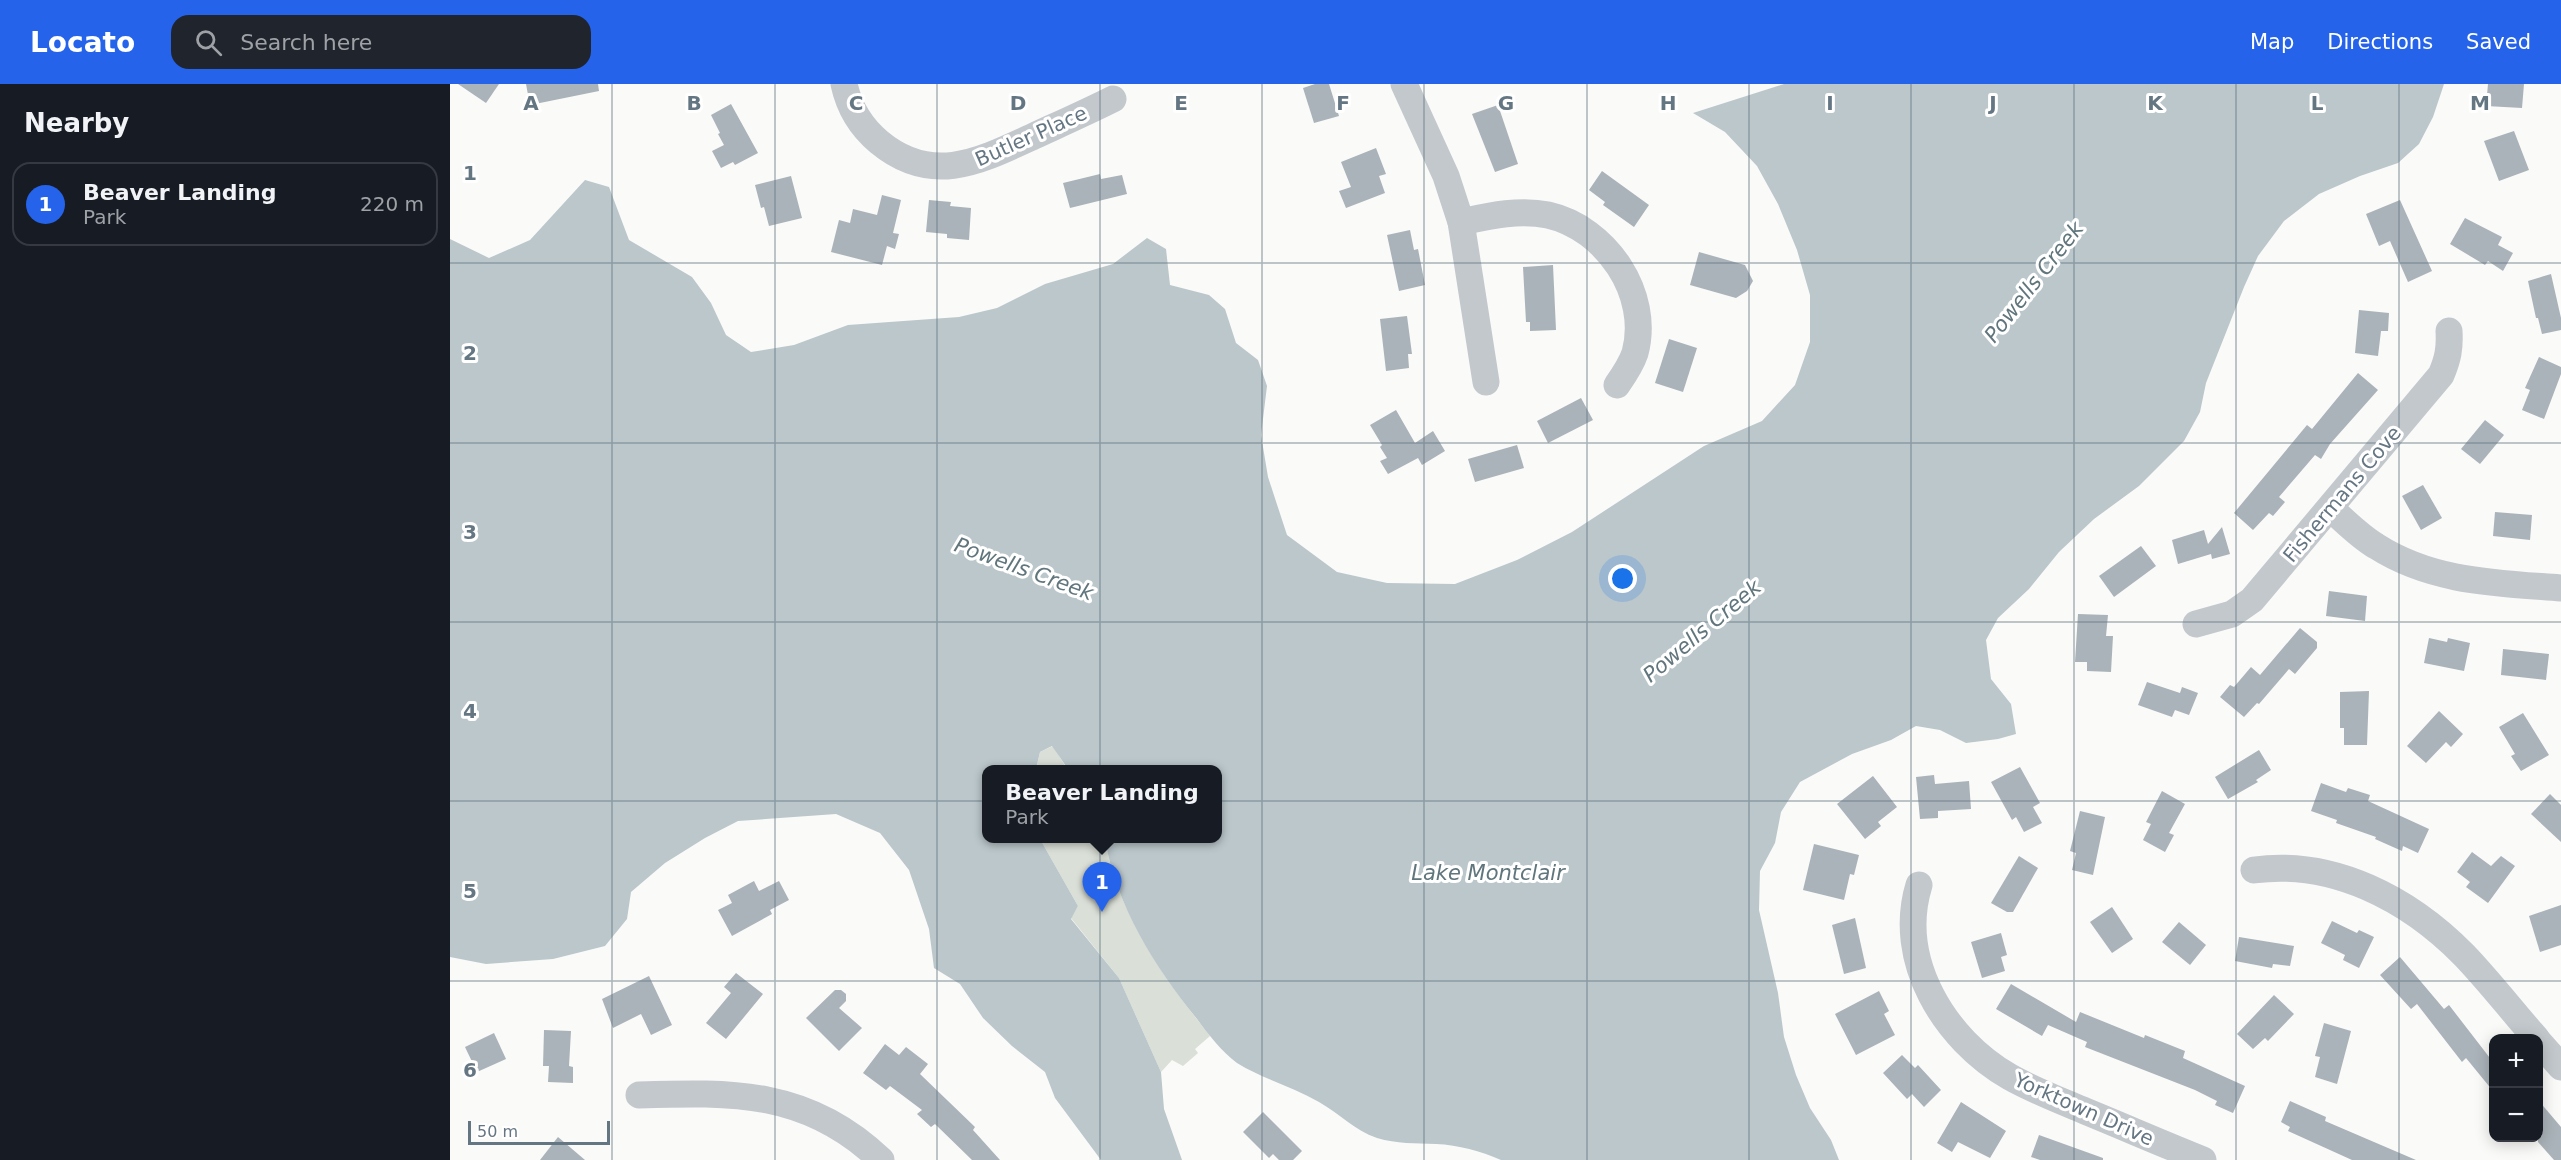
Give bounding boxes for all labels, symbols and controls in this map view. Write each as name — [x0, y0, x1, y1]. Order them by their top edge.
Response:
search box — [171, 15, 591, 69]
text: Locato — [30, 26, 135, 59]
icon: search — [192, 26, 225, 59]
text: Search here — [240, 30, 372, 55]
text: Map — [2250, 30, 2294, 54]
text: Directions — [2327, 30, 2433, 54]
text: Saved — [2466, 30, 2531, 54]
text: A — [523, 91, 539, 115]
text: B — [686, 91, 702, 115]
text: C — [849, 91, 863, 115]
text: D — [1010, 91, 1026, 115]
text: E — [1174, 91, 1188, 115]
text: F — [1336, 91, 1350, 115]
text: G — [1498, 91, 1514, 115]
text: H — [1660, 91, 1676, 115]
text: I — [1826, 91, 1834, 115]
text: J — [1987, 91, 1997, 115]
text: K — [2147, 91, 2164, 115]
text: L — [2311, 91, 2324, 115]
text: M — [2470, 91, 2490, 115]
street label: Butler Place — [971, 101, 1091, 171]
text: Nearby — [24, 108, 129, 138]
text: 1 — [463, 161, 477, 185]
text: Beaver Landing — [83, 180, 277, 205]
text: 1 — [39, 192, 52, 216]
text: 220 m — [360, 192, 424, 216]
text: Park — [83, 205, 126, 229]
water label: Powells Creek — [1980, 216, 2089, 347]
text: 2 — [463, 341, 477, 365]
street label: Fishermans Cove — [2278, 421, 2406, 567]
text: 3 — [463, 520, 477, 544]
water label: Powells Creek — [951, 533, 1098, 606]
your location — [1608, 564, 1637, 593]
water label: Powells Creek — [1638, 574, 1766, 687]
text: 4 — [463, 699, 477, 723]
popup — [982, 765, 1222, 843]
text: Beaver Landing — [1005, 780, 1199, 805]
text: Park — [1005, 805, 1048, 829]
water label: Lake Montclair — [1411, 861, 1566, 885]
pin: 1 — [1082, 862, 1122, 912]
text: 5 — [463, 879, 477, 903]
map controls — [2489, 1034, 2543, 1142]
button: + — [2489, 1034, 2543, 1088]
text: 6 — [463, 1058, 477, 1082]
street label: Yorktown Drive — [2010, 1067, 2158, 1151]
button: − — [2489, 1088, 2543, 1142]
scale bar — [468, 1118, 610, 1146]
text: 50 m — [477, 1122, 518, 1141]

